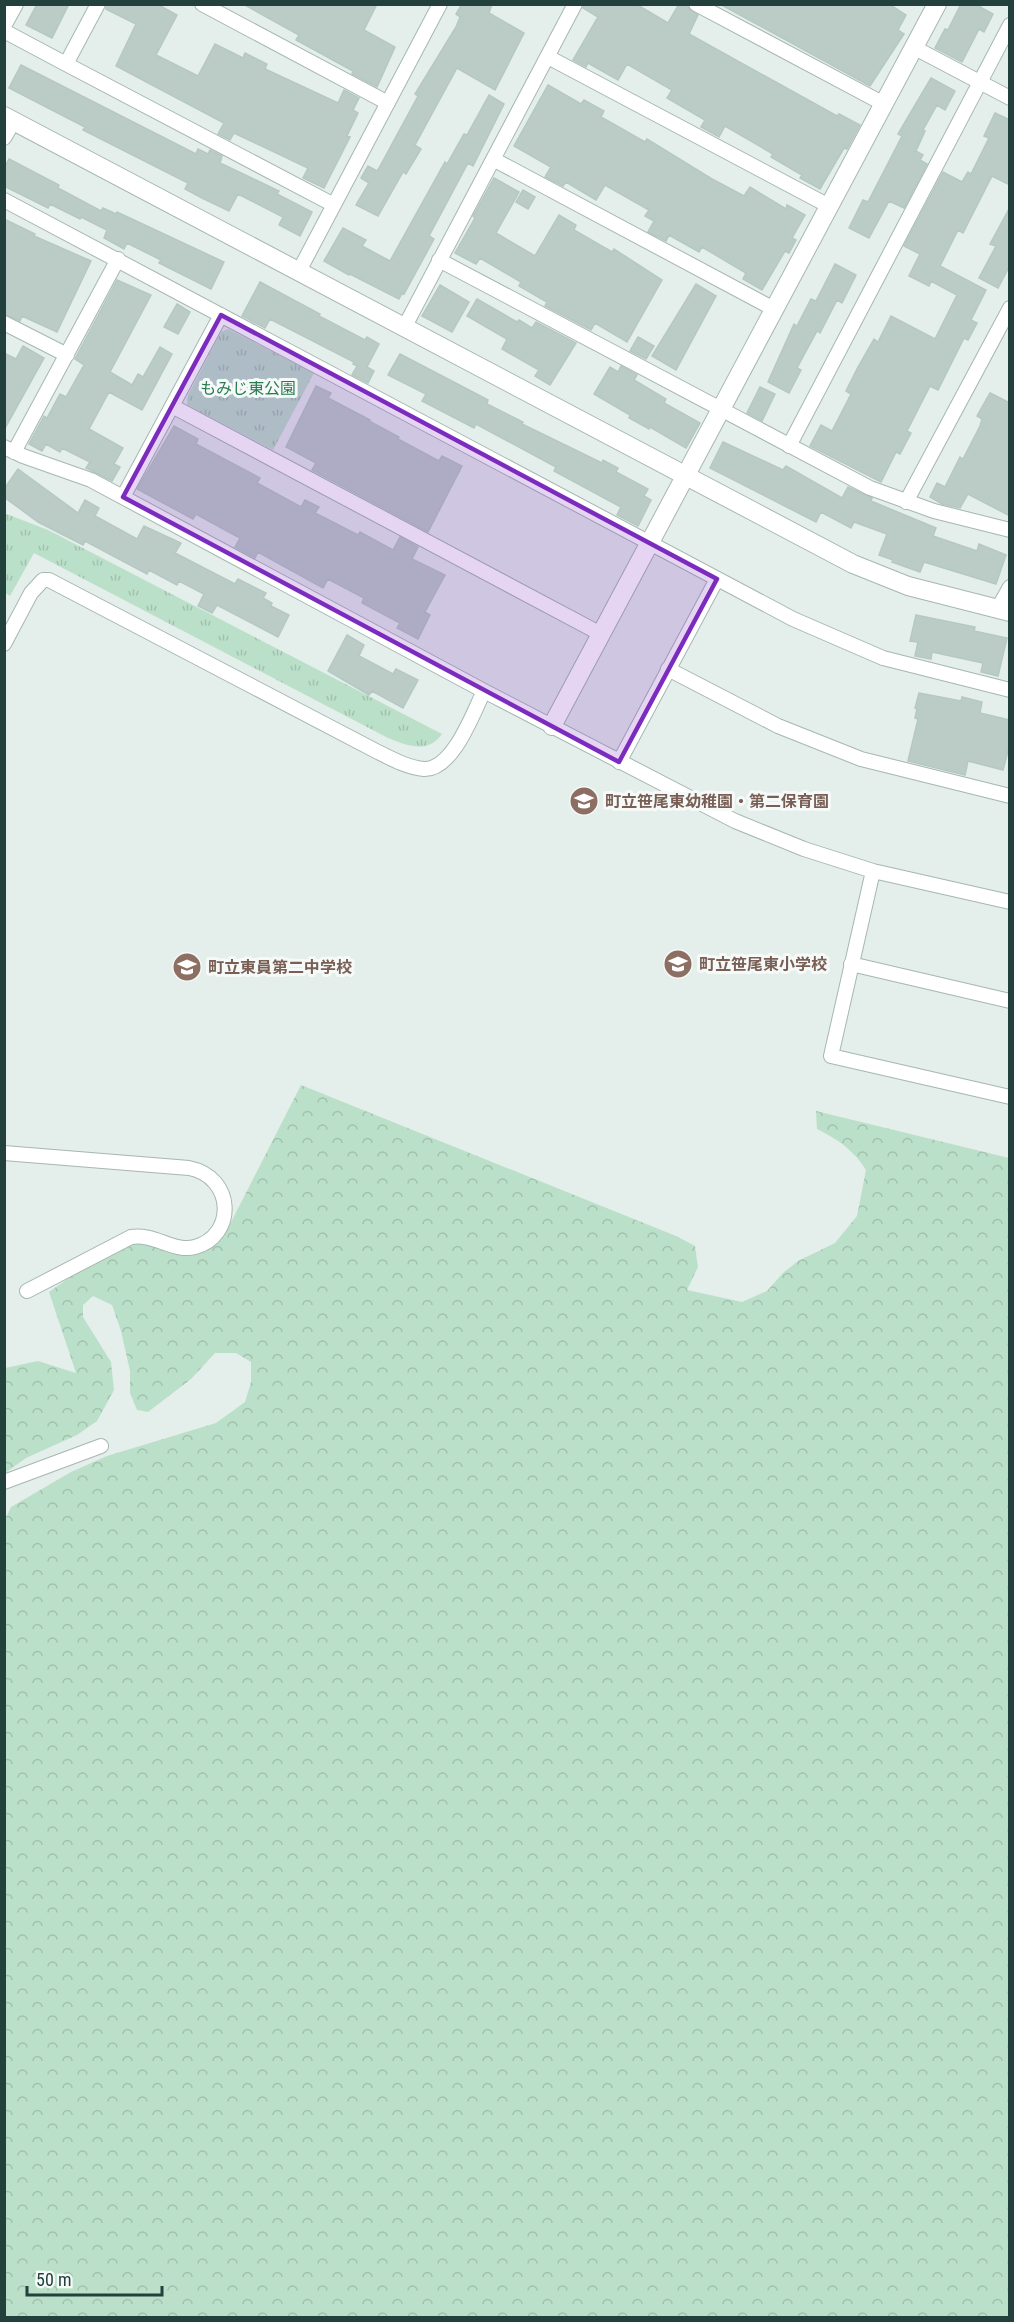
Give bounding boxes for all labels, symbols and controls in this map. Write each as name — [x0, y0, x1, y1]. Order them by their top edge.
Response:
park label: もみじ東公園 — [200, 379, 296, 398]
school or university icon: 町立笹尾東幼稚園・第二保育園 — [568, 785, 600, 817]
place label: 町立笹尾東幼稚園・第二保育園 — [605, 792, 829, 811]
school or university icon: 町立笹尾東小学校 — [662, 948, 694, 980]
school or university icon: 町立東員第二中学校 — [171, 951, 203, 983]
place label: 町立笹尾東小学校 — [699, 955, 827, 974]
place label: 町立東員第二中学校 — [208, 958, 352, 977]
scale bar — [27, 2259, 162, 2297]
text: 50 m — [36, 2269, 71, 2290]

